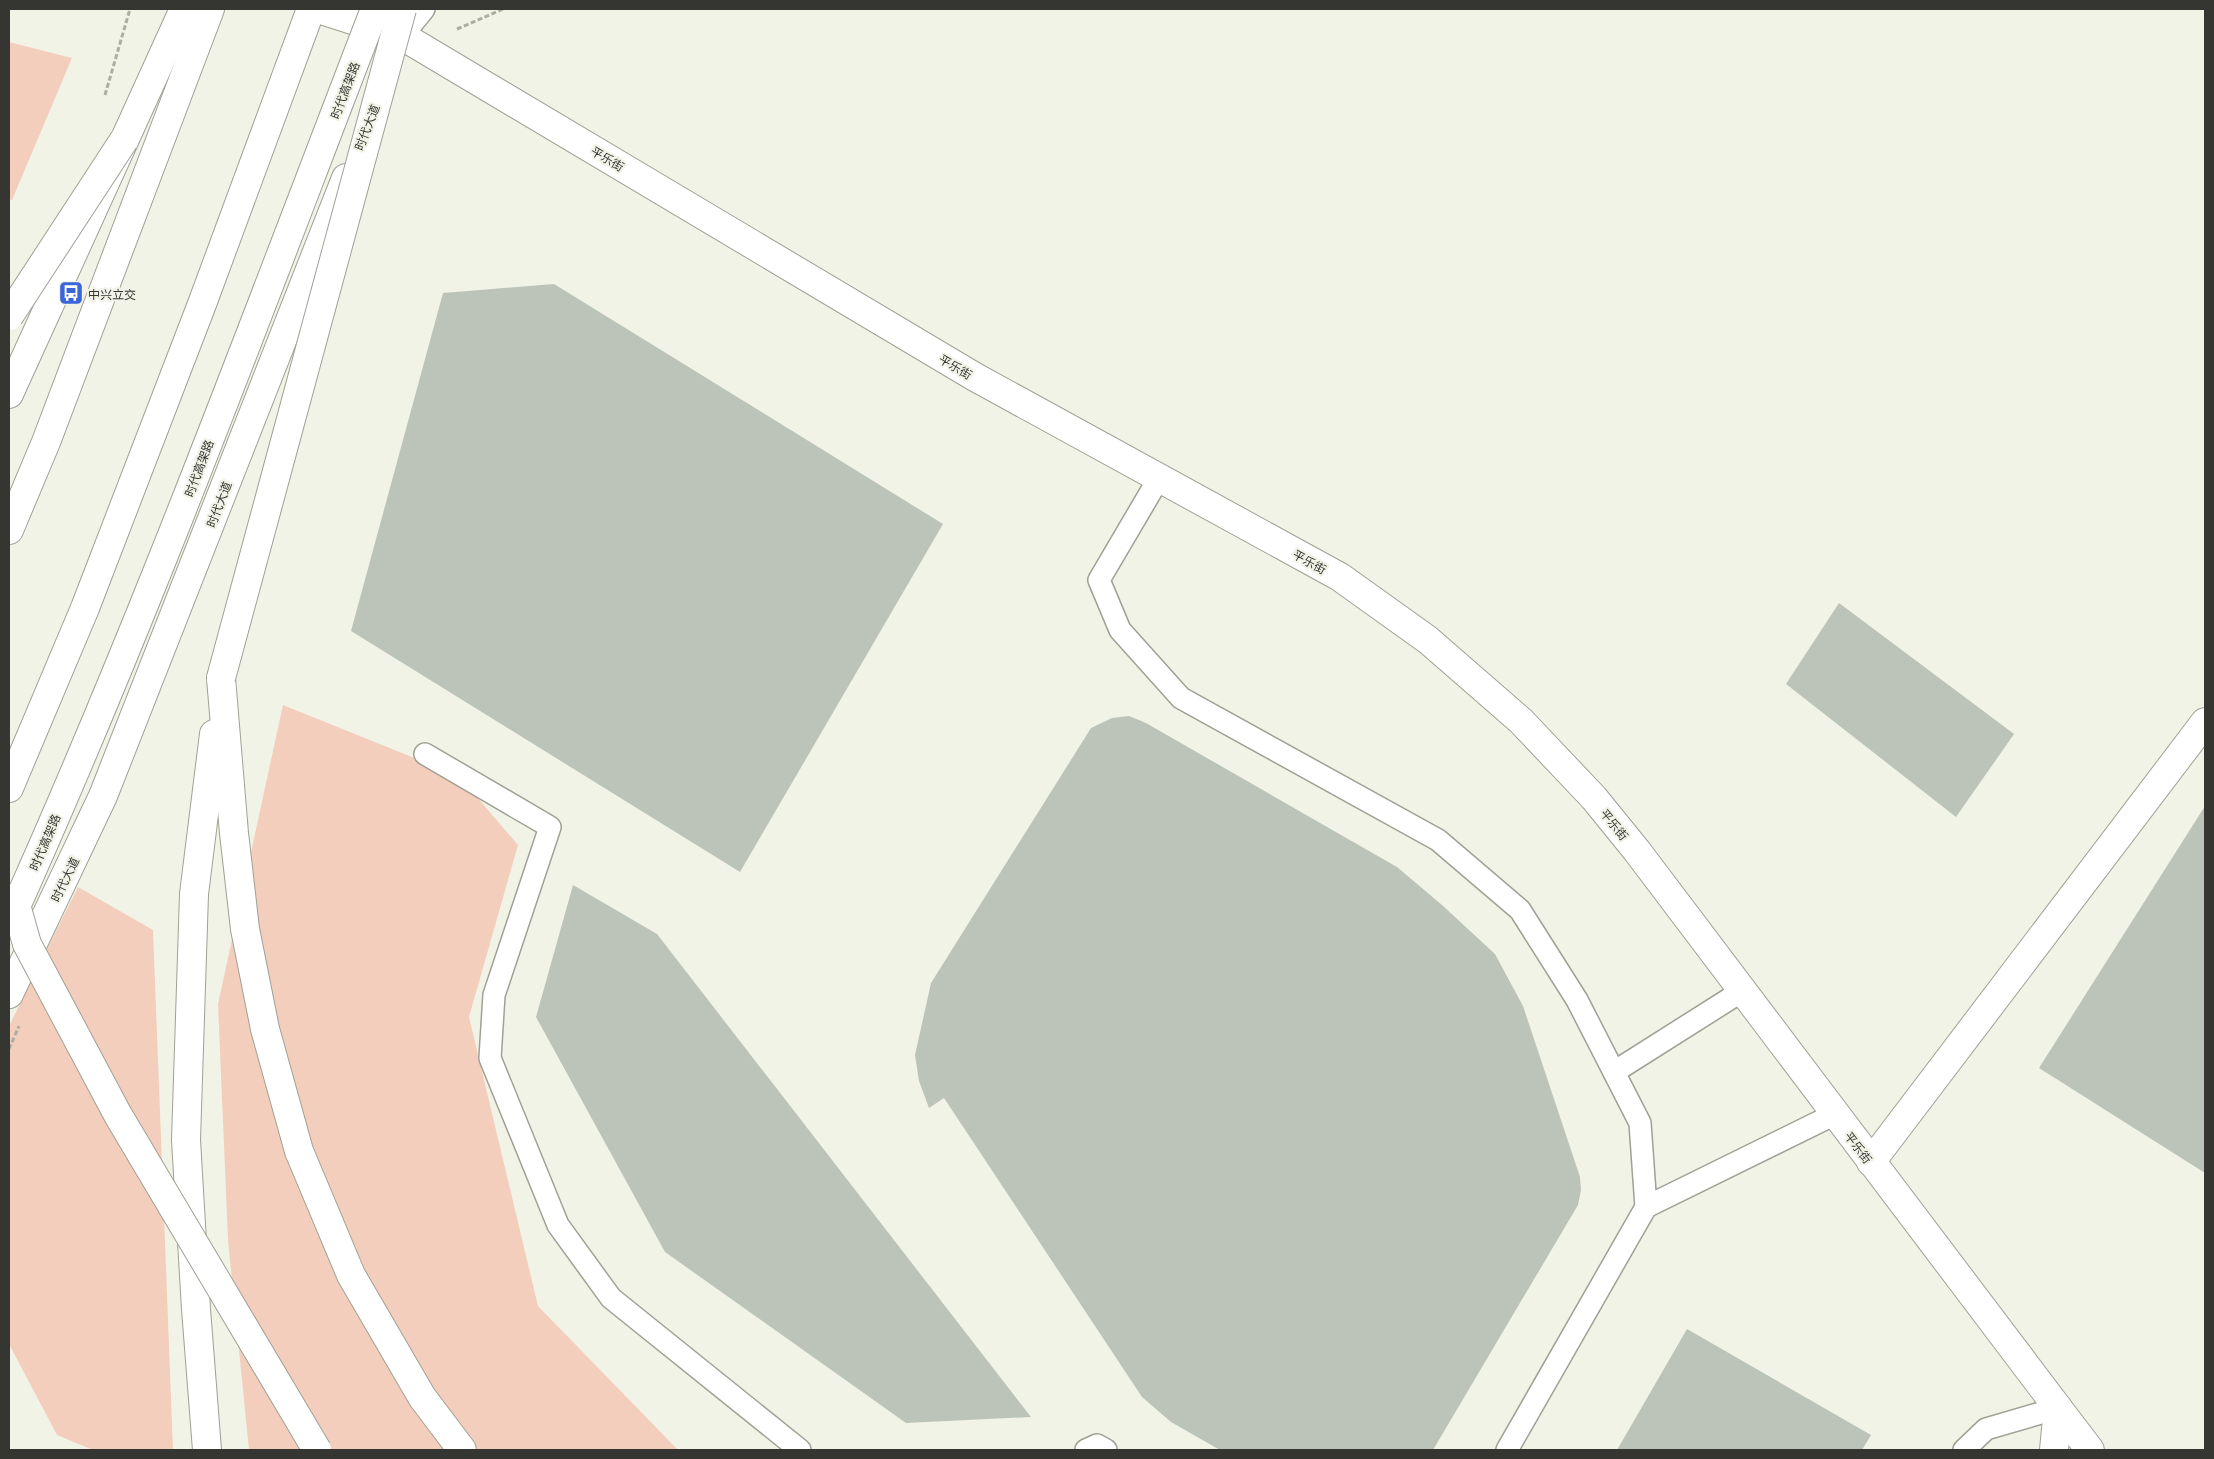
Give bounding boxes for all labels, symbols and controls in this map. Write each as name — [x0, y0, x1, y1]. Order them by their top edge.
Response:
street label: 时代高架路 — [325, 59, 363, 121]
street label: 时代大道 — [349, 102, 383, 152]
street label: 平乐街 — [588, 141, 628, 175]
bus stop icon: 中兴立交 — [58, 280, 84, 306]
place label: 中兴立交 — [88, 285, 136, 302]
street label: 平乐街 — [936, 349, 976, 383]
street label: 时代高架路 — [179, 437, 217, 499]
street label: 时代大道 — [201, 479, 235, 529]
street label: 平乐街 — [1290, 545, 1330, 577]
street label: 平乐街 — [1597, 805, 1633, 843]
street label: 时代高架路 — [24, 811, 64, 873]
street label: 时代大道 — [46, 854, 82, 904]
street label: 平乐街 — [1841, 1128, 1877, 1166]

